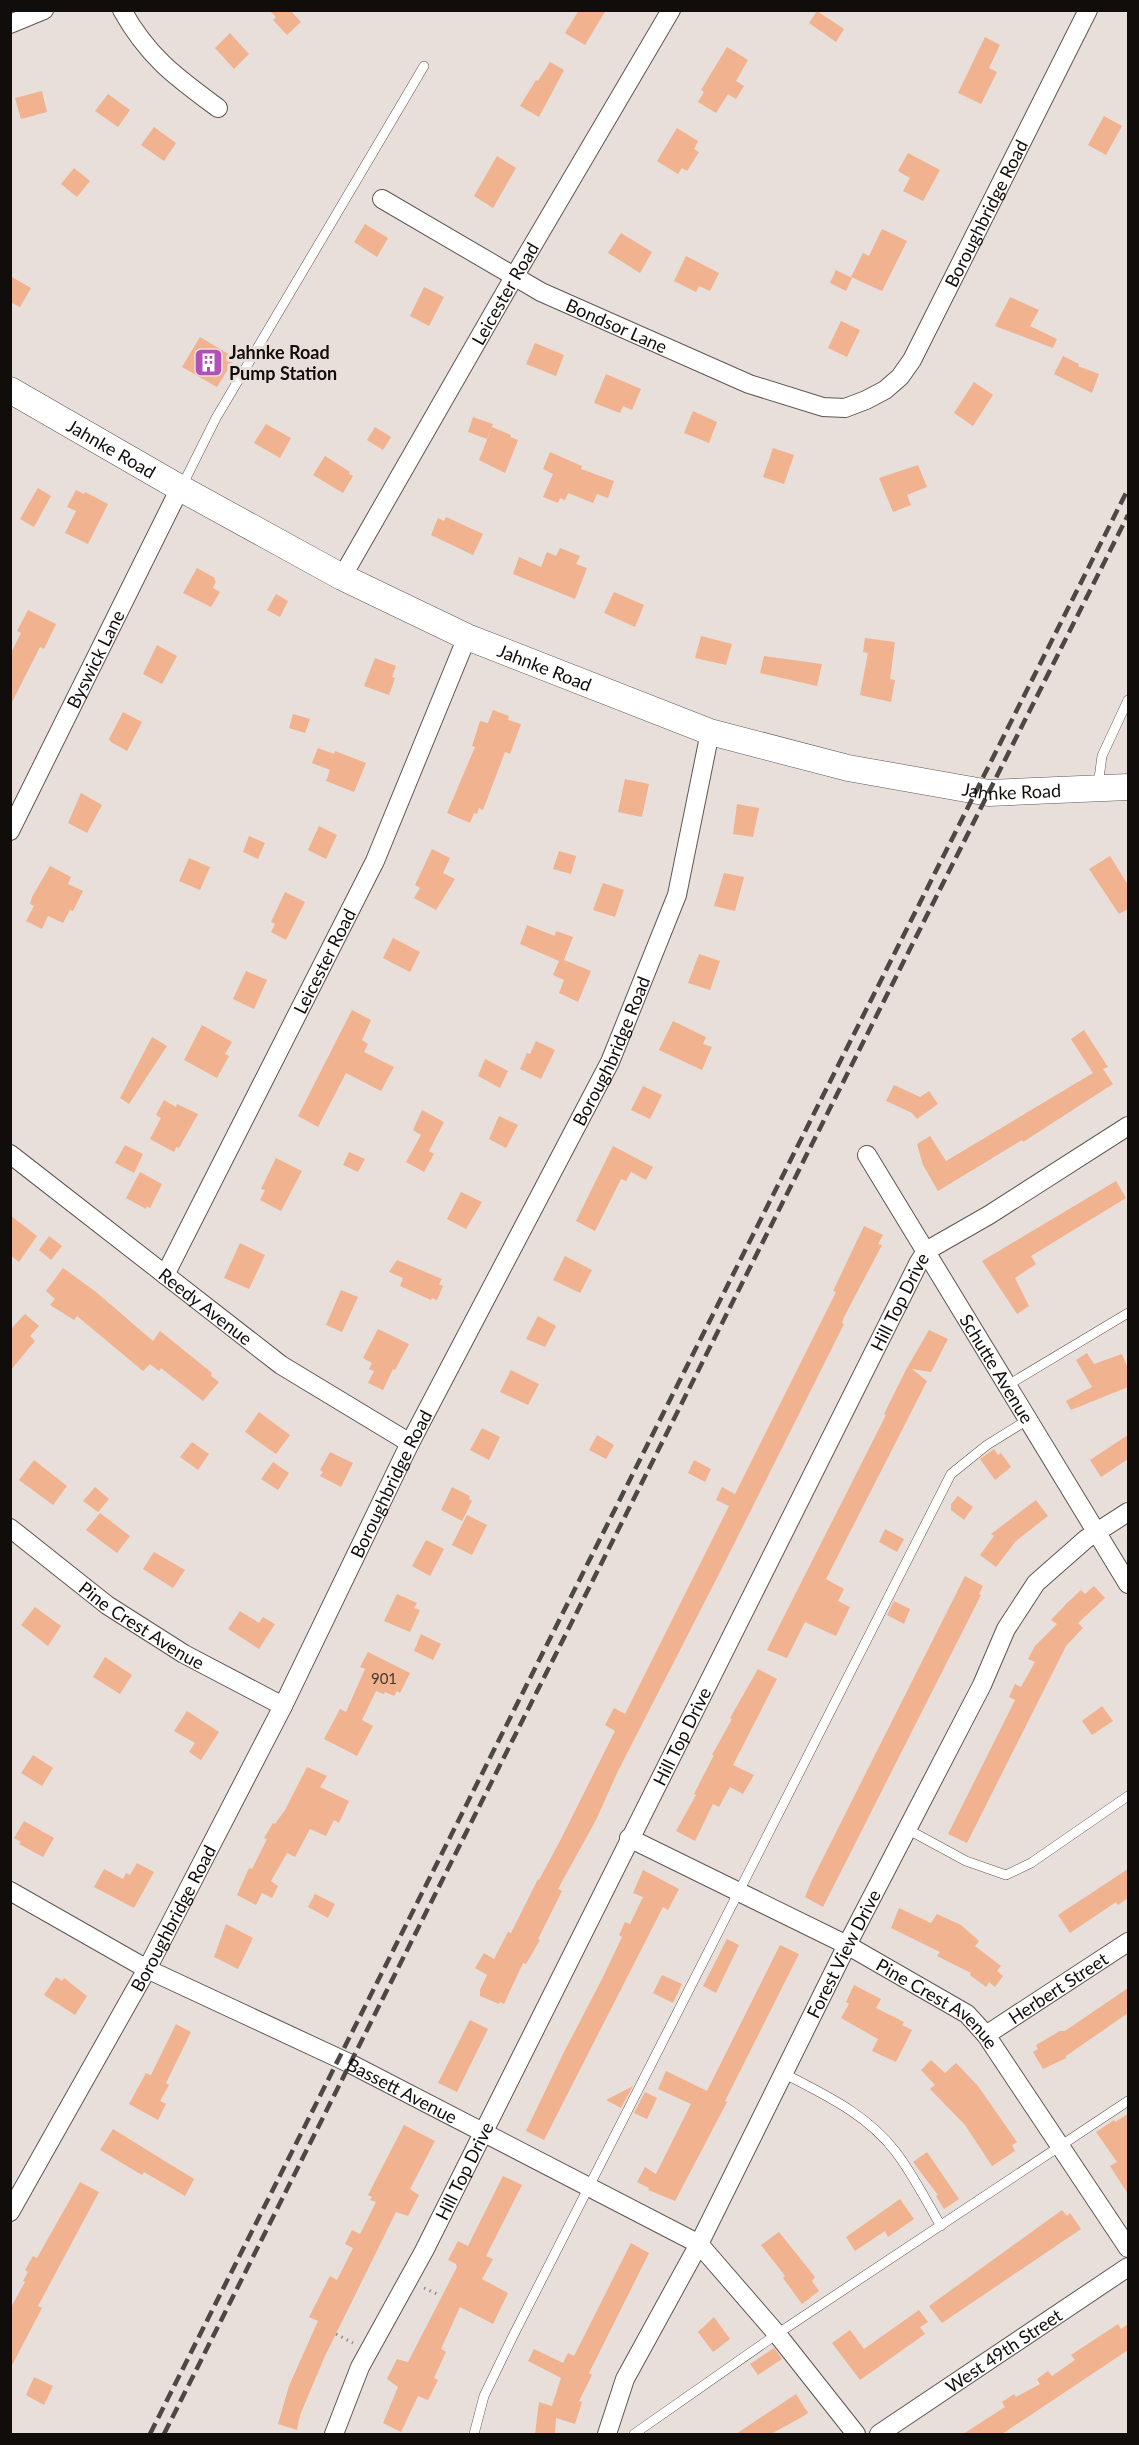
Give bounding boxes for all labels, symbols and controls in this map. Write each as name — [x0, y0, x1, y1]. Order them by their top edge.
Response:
street label: Boroughbridge Road — [940, 136, 1032, 291]
street label: Leicester Road — [467, 238, 543, 349]
street label: Bondsor Lane — [563, 293, 671, 357]
place label: Jahnke Road Pump Station — [229, 341, 337, 384]
building icon: Jahnke Road Pump Station — [192, 346, 224, 378]
street label: Jahnke Road — [63, 414, 160, 483]
street label: Byswick Lane — [62, 606, 129, 712]
street label: Jahnke Road — [494, 639, 595, 696]
street label: Jahnke Road — [961, 777, 1061, 804]
street label: Leicester Road — [288, 905, 360, 1017]
street label: Boroughbridge Road — [568, 973, 654, 1129]
street label: Hill Top Drive — [865, 1248, 933, 1354]
street label: Reedy Avenue — [155, 1263, 257, 1350]
street label: Schutte Avenue — [955, 1310, 1039, 1427]
street label: Boroughbridge Road — [345, 1406, 436, 1561]
street label: Pine Crest Avenue — [75, 1576, 208, 1674]
house number: 901 — [371, 1669, 397, 1687]
street label: Hill Top Drive — [648, 1684, 715, 1789]
street label: Boroughbridge Road — [126, 1841, 220, 1995]
street label: Forest View Drive — [802, 1886, 885, 2021]
street label: Herbert Street — [1004, 1947, 1112, 2028]
street label: Pine Crest Avenue — [872, 1953, 1003, 2053]
street label: Bassett Avenue — [343, 2053, 461, 2128]
street label: Hill Top Drive — [430, 2118, 498, 2224]
street label: West 49th Street — [941, 2303, 1066, 2397]

